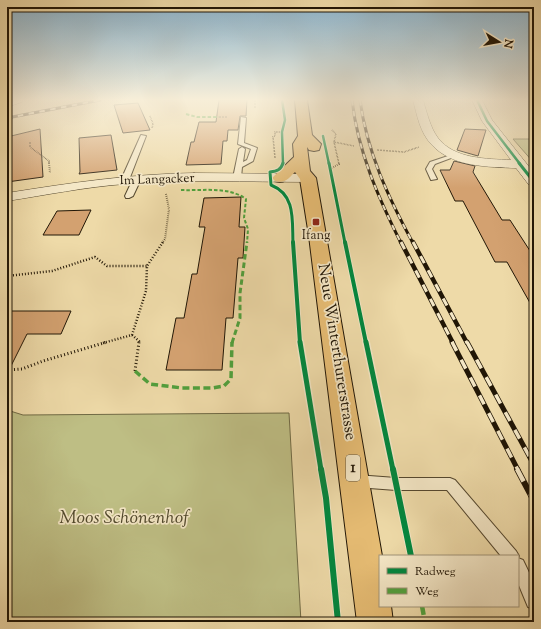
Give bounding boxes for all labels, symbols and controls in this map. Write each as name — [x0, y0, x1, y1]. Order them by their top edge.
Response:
north arrow — [479, 22, 519, 62]
text: N — [499, 37, 517, 50]
street label: Im Langacker — [119, 170, 195, 190]
marker: Ifang — [311, 217, 321, 227]
place label: Ifang — [302, 227, 330, 245]
street label: Neue Winterthurerstrasse — [311, 262, 361, 442]
road number: 1 — [346, 455, 360, 481]
park label: Moos Schönenhof — [59, 505, 191, 532]
legend — [379, 555, 519, 607]
text: Radweg — [415, 563, 456, 581]
text: Weg — [415, 583, 439, 601]

